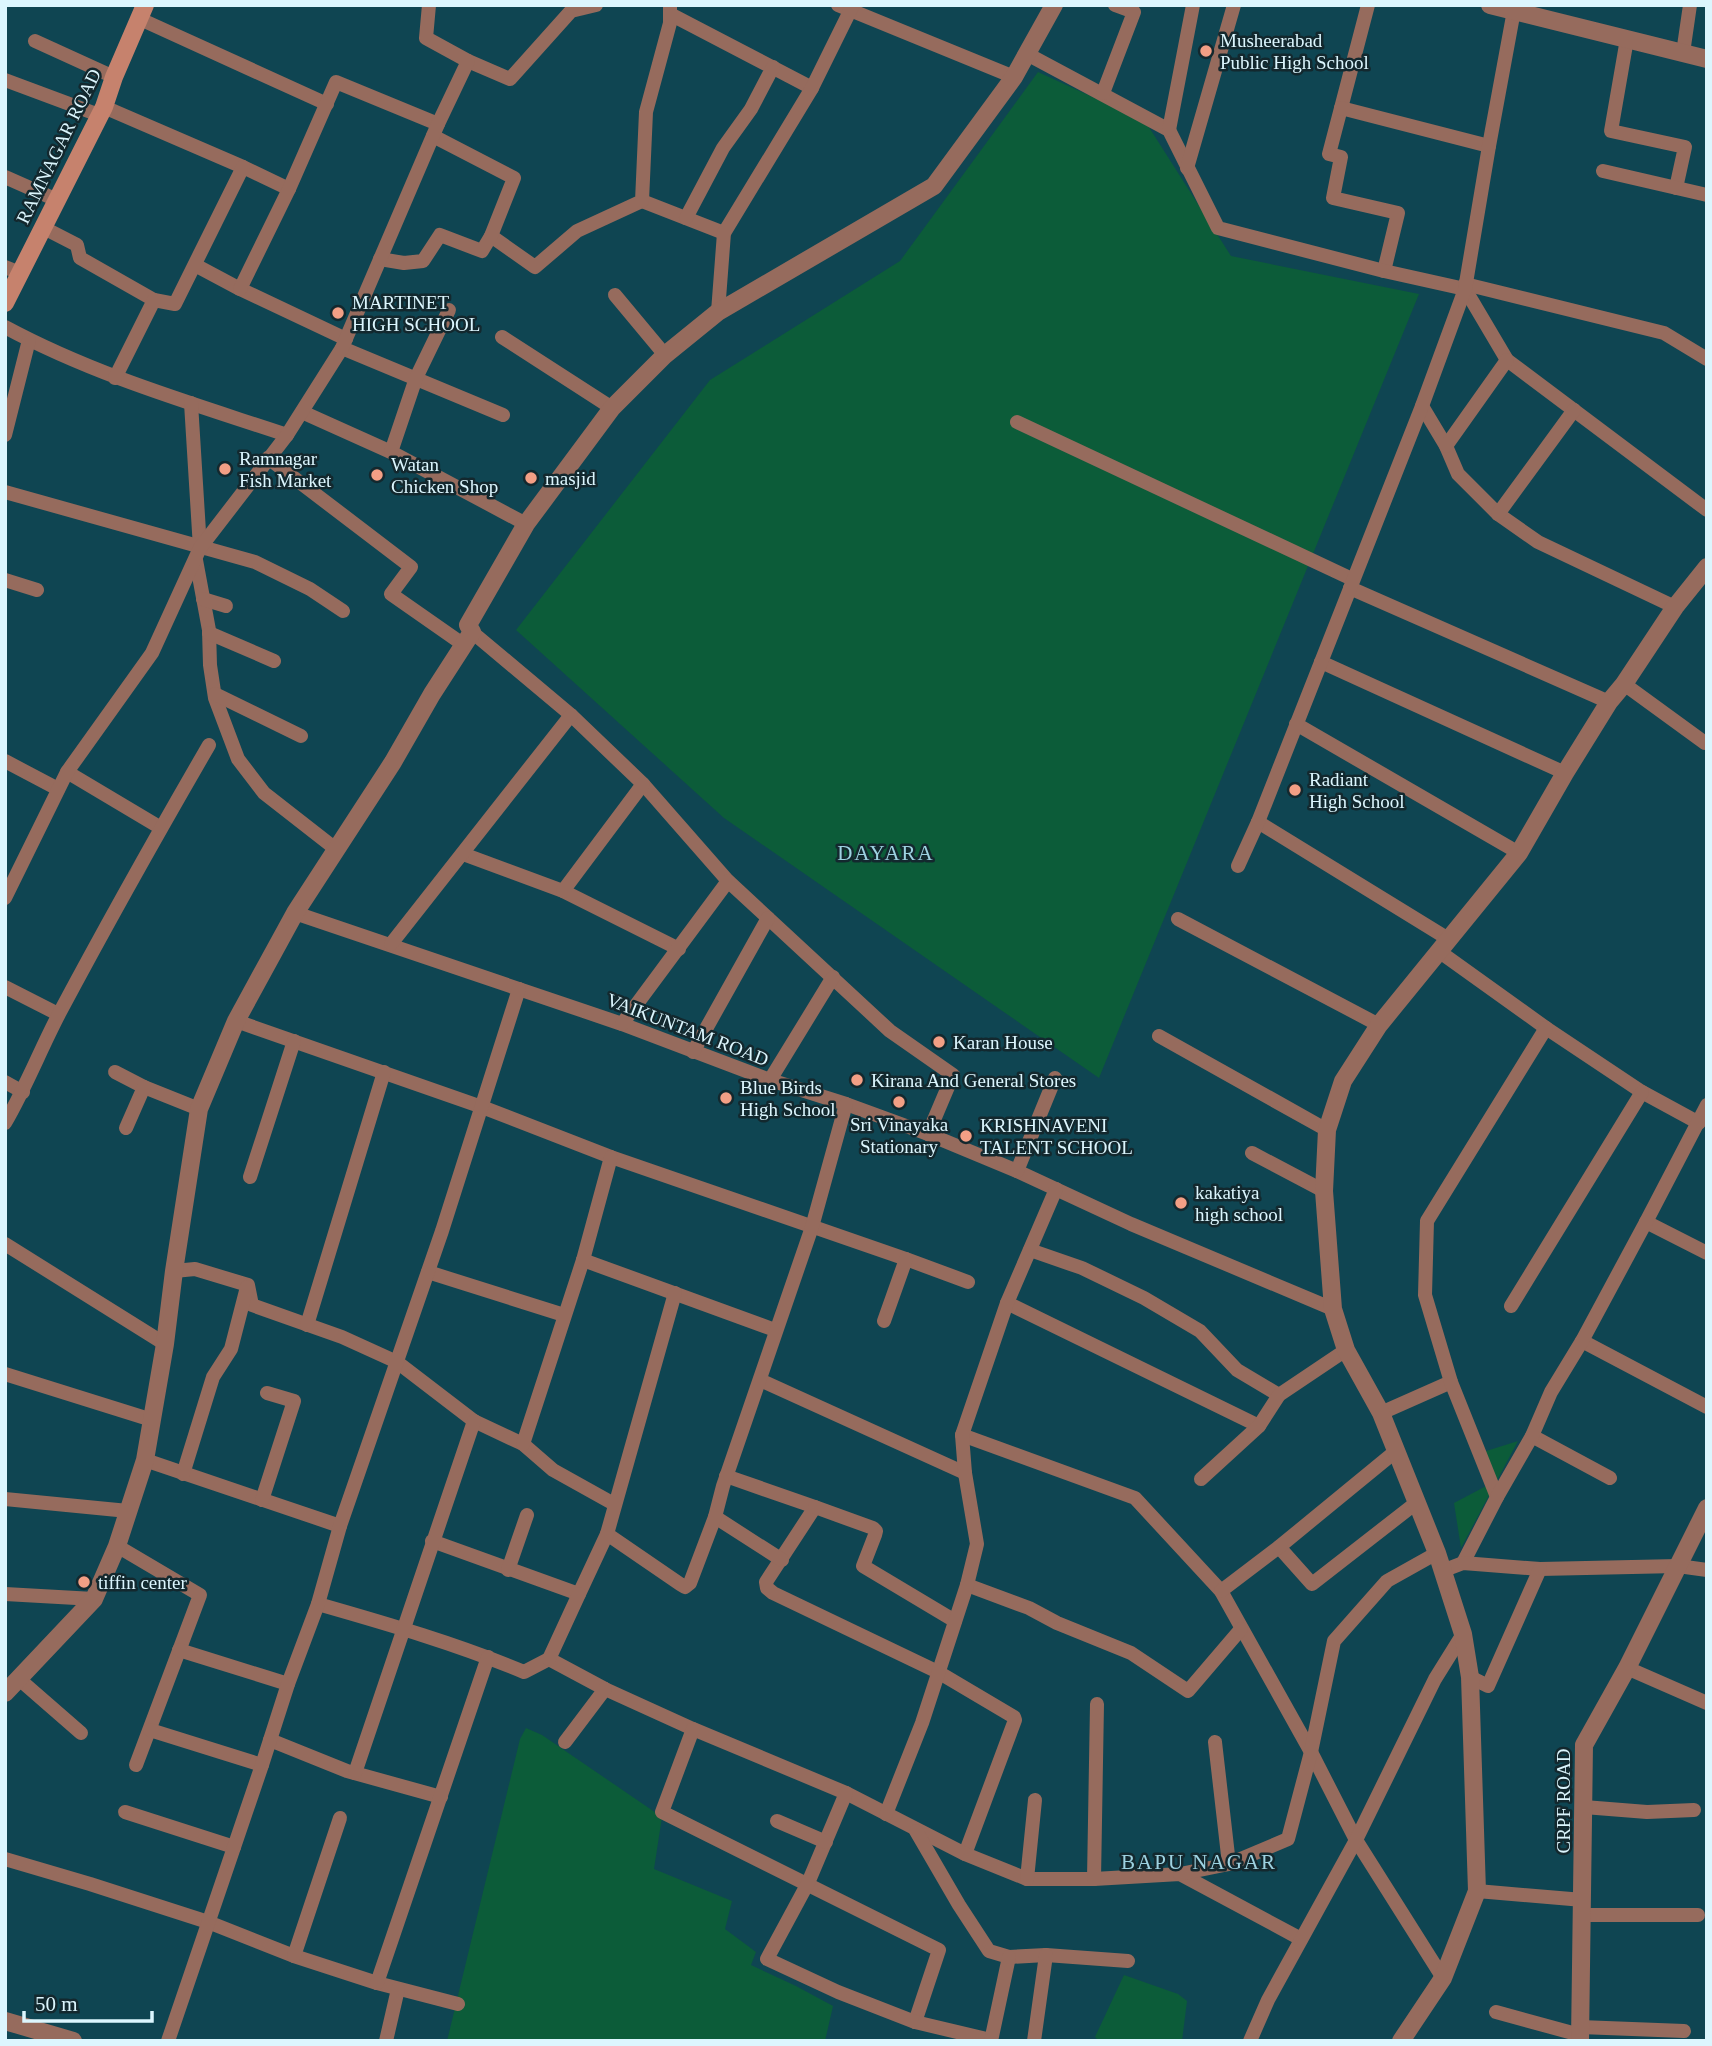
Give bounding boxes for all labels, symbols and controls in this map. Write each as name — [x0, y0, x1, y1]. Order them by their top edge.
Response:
place label: Musheerabad Public High School — [1220, 30, 1369, 73]
marker: Musheerabad Public High School — [1198, 43, 1214, 59]
street label: RAMNAGAR ROAD — [12, 65, 105, 227]
place label: MARTINET HIGH SCHOOL — [352, 292, 480, 335]
marker: MARTINET HIGH SCHOOL — [330, 305, 346, 321]
place label: Ramnagar Fish Market — [239, 448, 332, 491]
place label: Watan Chicken Shop — [391, 454, 498, 497]
marker: Ramnagar Fish Market — [217, 461, 233, 477]
marker: Watan Chicken Shop — [369, 467, 385, 483]
place label: masjid — [545, 468, 596, 489]
marker: masjid — [523, 470, 539, 486]
place label: Radiant High School — [1309, 769, 1405, 812]
marker: Radiant High School — [1287, 782, 1303, 798]
district label: DAYARA — [837, 841, 935, 865]
street label: VAIKUNTAM ROAD — [604, 989, 772, 1070]
place label: Karan House — [953, 1032, 1053, 1053]
marker: Karan House — [931, 1034, 947, 1050]
place label: Kirana And General Stores — [871, 1070, 1076, 1091]
marker: Kirana And General Stores — [849, 1072, 865, 1088]
place label: Blue Birds High School — [740, 1077, 836, 1120]
marker: Blue Birds High School — [718, 1090, 734, 1106]
marker: Sri Vinayaka Stationary — [891, 1094, 907, 1110]
place label: Sri Vinayaka Stationary — [850, 1114, 949, 1157]
place label: KRISHNAVENI TALENT SCHOOL — [980, 1115, 1133, 1158]
marker: KRISHNAVENI TALENT SCHOOL — [958, 1128, 974, 1144]
place label: kakatiya high school — [1195, 1182, 1283, 1225]
marker: kakatiya high school — [1173, 1195, 1189, 1211]
place label: tiffin center — [98, 1572, 187, 1593]
marker: tiffin center — [76, 1574, 92, 1590]
street label: CRPF ROAD — [1553, 1748, 1574, 1854]
district label: BAPU NAGAR — [1121, 1850, 1277, 1874]
scale bar — [24, 1980, 152, 2024]
text: 50 m — [35, 1992, 78, 2016]

